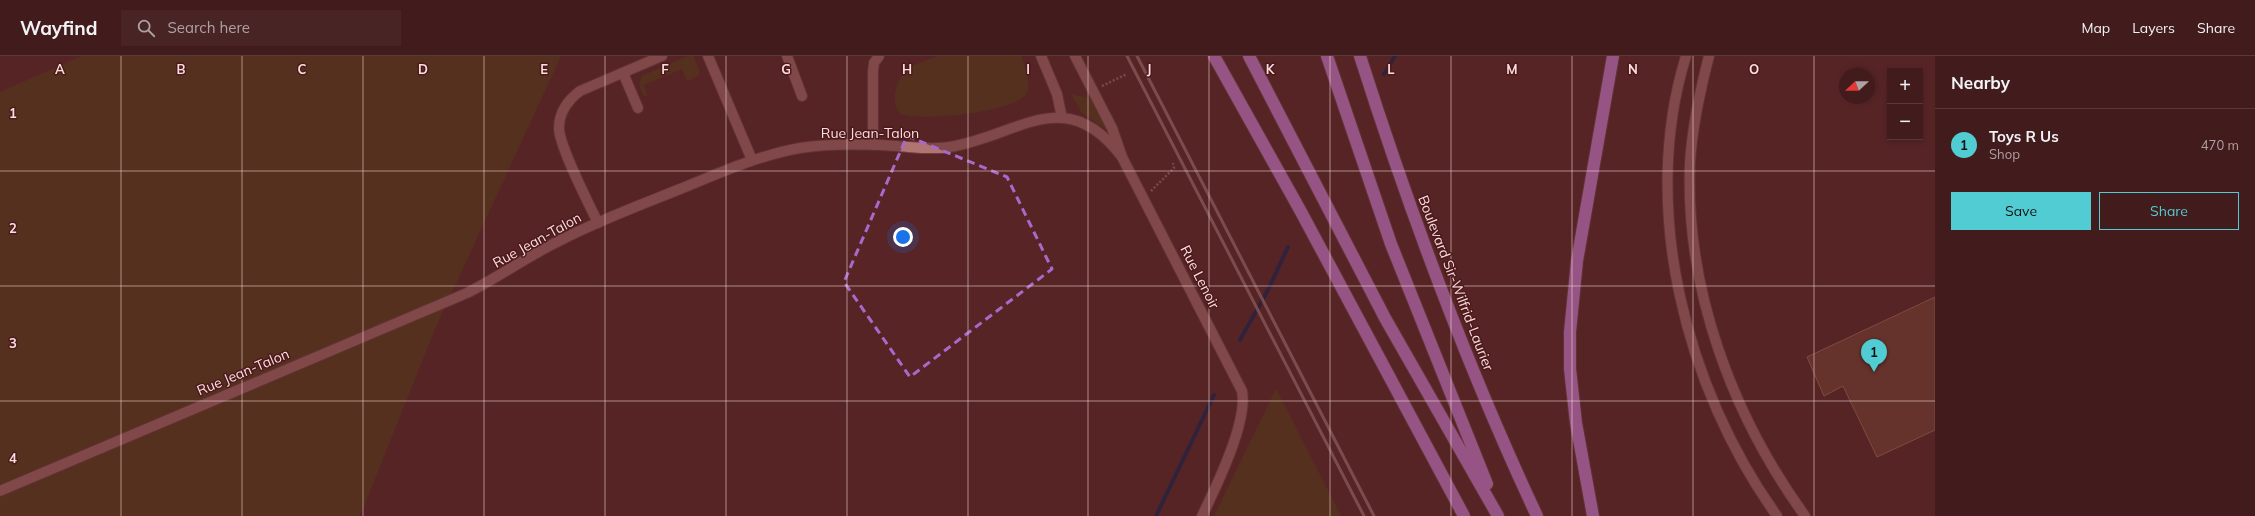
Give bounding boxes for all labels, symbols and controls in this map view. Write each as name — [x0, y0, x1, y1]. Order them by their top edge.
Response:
search box — [121, 10, 401, 46]
text: Wayfind — [20, 16, 97, 40]
icon: search — [135, 17, 157, 39]
text: Search here — [167, 18, 250, 37]
text: Map — [2081, 19, 2110, 37]
text: Layers — [2132, 19, 2175, 37]
text: Share — [2197, 19, 2235, 37]
text: A — [55, 61, 65, 77]
text: B — [177, 61, 186, 77]
text: C — [298, 61, 307, 77]
text: D — [418, 61, 428, 77]
text: E — [540, 61, 548, 77]
text: F — [661, 61, 669, 77]
text: G — [781, 61, 791, 77]
text: H — [902, 61, 912, 77]
text: I — [1026, 61, 1030, 77]
text: J — [1147, 61, 1151, 77]
text: K — [1266, 61, 1276, 77]
text: L — [1387, 61, 1395, 77]
text: M — [1506, 61, 1518, 77]
text: N — [1628, 61, 1638, 77]
text: O — [1749, 61, 1759, 77]
north arrow — [1839, 68, 1875, 104]
map controls — [1887, 68, 1923, 140]
button: + — [1887, 68, 1923, 104]
text: Nearby — [1951, 72, 2010, 93]
button: − — [1887, 104, 1923, 140]
text: 1 — [9, 105, 17, 121]
street label: Rue Jean-Talon — [821, 124, 919, 142]
text: Toys R Us — [1989, 127, 2059, 146]
text: 1 — [1960, 137, 1968, 153]
text: 470 m — [2201, 137, 2239, 153]
text: Shop — [1989, 146, 2020, 162]
button: Save — [1951, 192, 2091, 230]
button: Share — [2099, 192, 2239, 230]
street label: Boulevard Sir-Wilfrid-Laurier — [1414, 193, 1498, 374]
street label: Rue Jean-Talon — [490, 208, 584, 272]
text: 2 — [9, 220, 17, 236]
your location — [893, 227, 913, 247]
street label: Rue Lenoir — [1176, 242, 1224, 313]
text: 3 — [9, 335, 17, 351]
pin: 1 — [1861, 339, 1887, 372]
street label: Rue Jean-Talon — [194, 344, 292, 400]
text: 4 — [9, 450, 17, 466]

